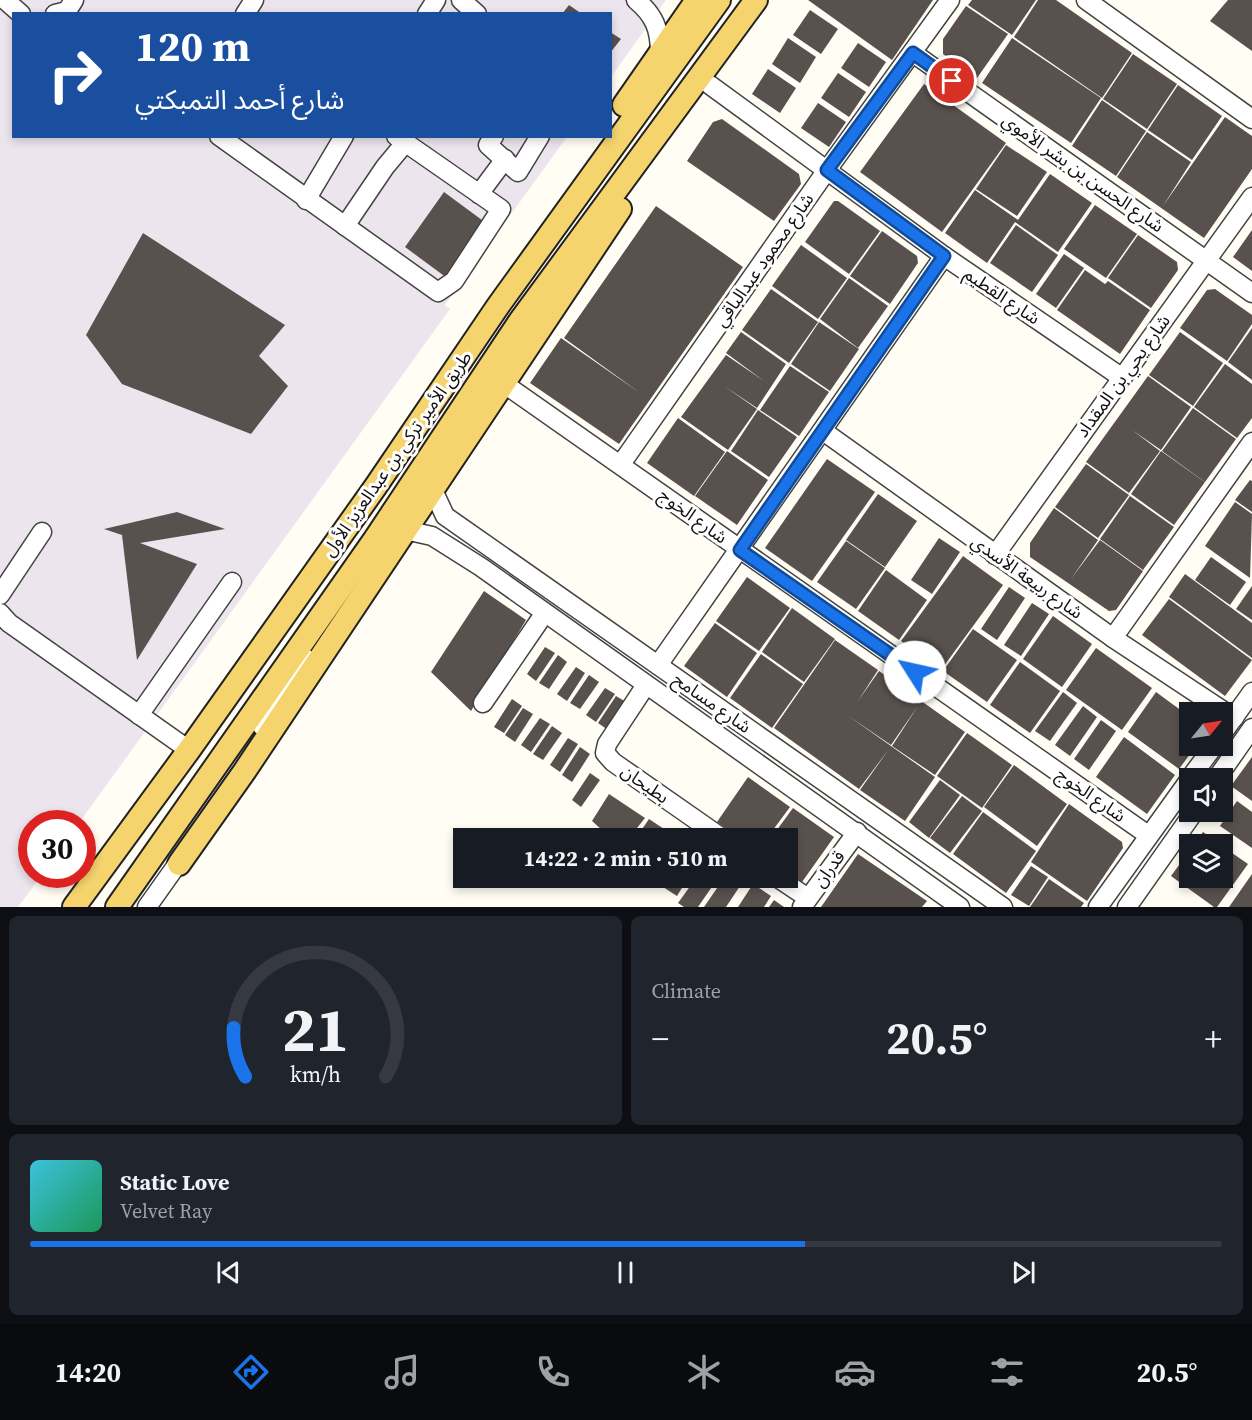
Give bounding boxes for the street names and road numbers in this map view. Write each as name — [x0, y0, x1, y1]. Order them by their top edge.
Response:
street label: شارع الحسن بن بشر الأموي — [996, 107, 1169, 240]
street label: شارع محمود عبدالباقي — [708, 188, 821, 333]
street label: شارع القطيم — [958, 261, 1045, 332]
street label: شارع يحي بن المقداد — [1069, 309, 1177, 443]
street label: طريق الأمير تركي بن عبدالعزيز الأول — [316, 346, 478, 562]
street label: شارع الخوج — [653, 482, 733, 551]
street label: شارع ربيعة الأسدي — [965, 529, 1088, 626]
street label: شارع مسامح — [667, 666, 756, 740]
street label: بطيحان — [616, 758, 674, 809]
street label: شارع الخوج — [1050, 761, 1131, 829]
street label: قدران — [807, 845, 851, 892]

